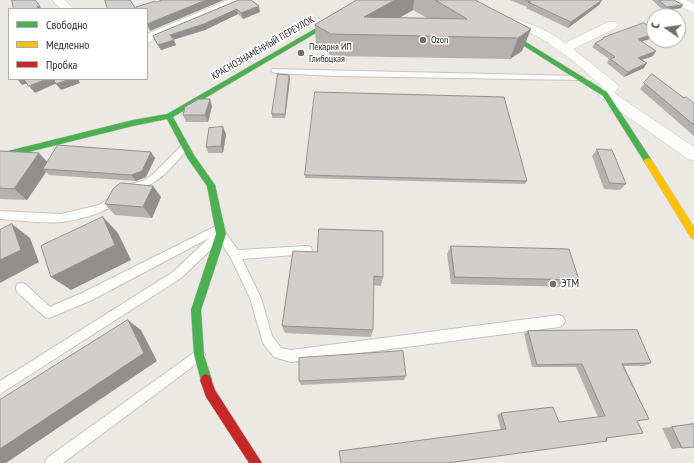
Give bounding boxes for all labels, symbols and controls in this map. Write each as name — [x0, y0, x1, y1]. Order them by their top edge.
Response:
legend — [8, 8, 148, 80]
north arrow — [646, 8, 686, 48]
street label: КРАСНОЗНАМЁННЫЙ ПЕРЕУЛОК — [209, 14, 317, 82]
text: Свободно — [46, 17, 88, 32]
text: С — [648, 21, 663, 30]
place label: Ozon — [431, 34, 449, 46]
marker: Ozon — [418, 35, 428, 45]
text: Медленно — [46, 37, 89, 52]
place label: Пекарня ИП Глибоцкая — [309, 41, 352, 64]
marker: Пекарня ИП Глибоцкая — [296, 48, 306, 58]
text: Пробка — [46, 57, 77, 72]
place label: ЭТМ — [561, 277, 579, 291]
marker: ЭТМ — [548, 279, 558, 289]

